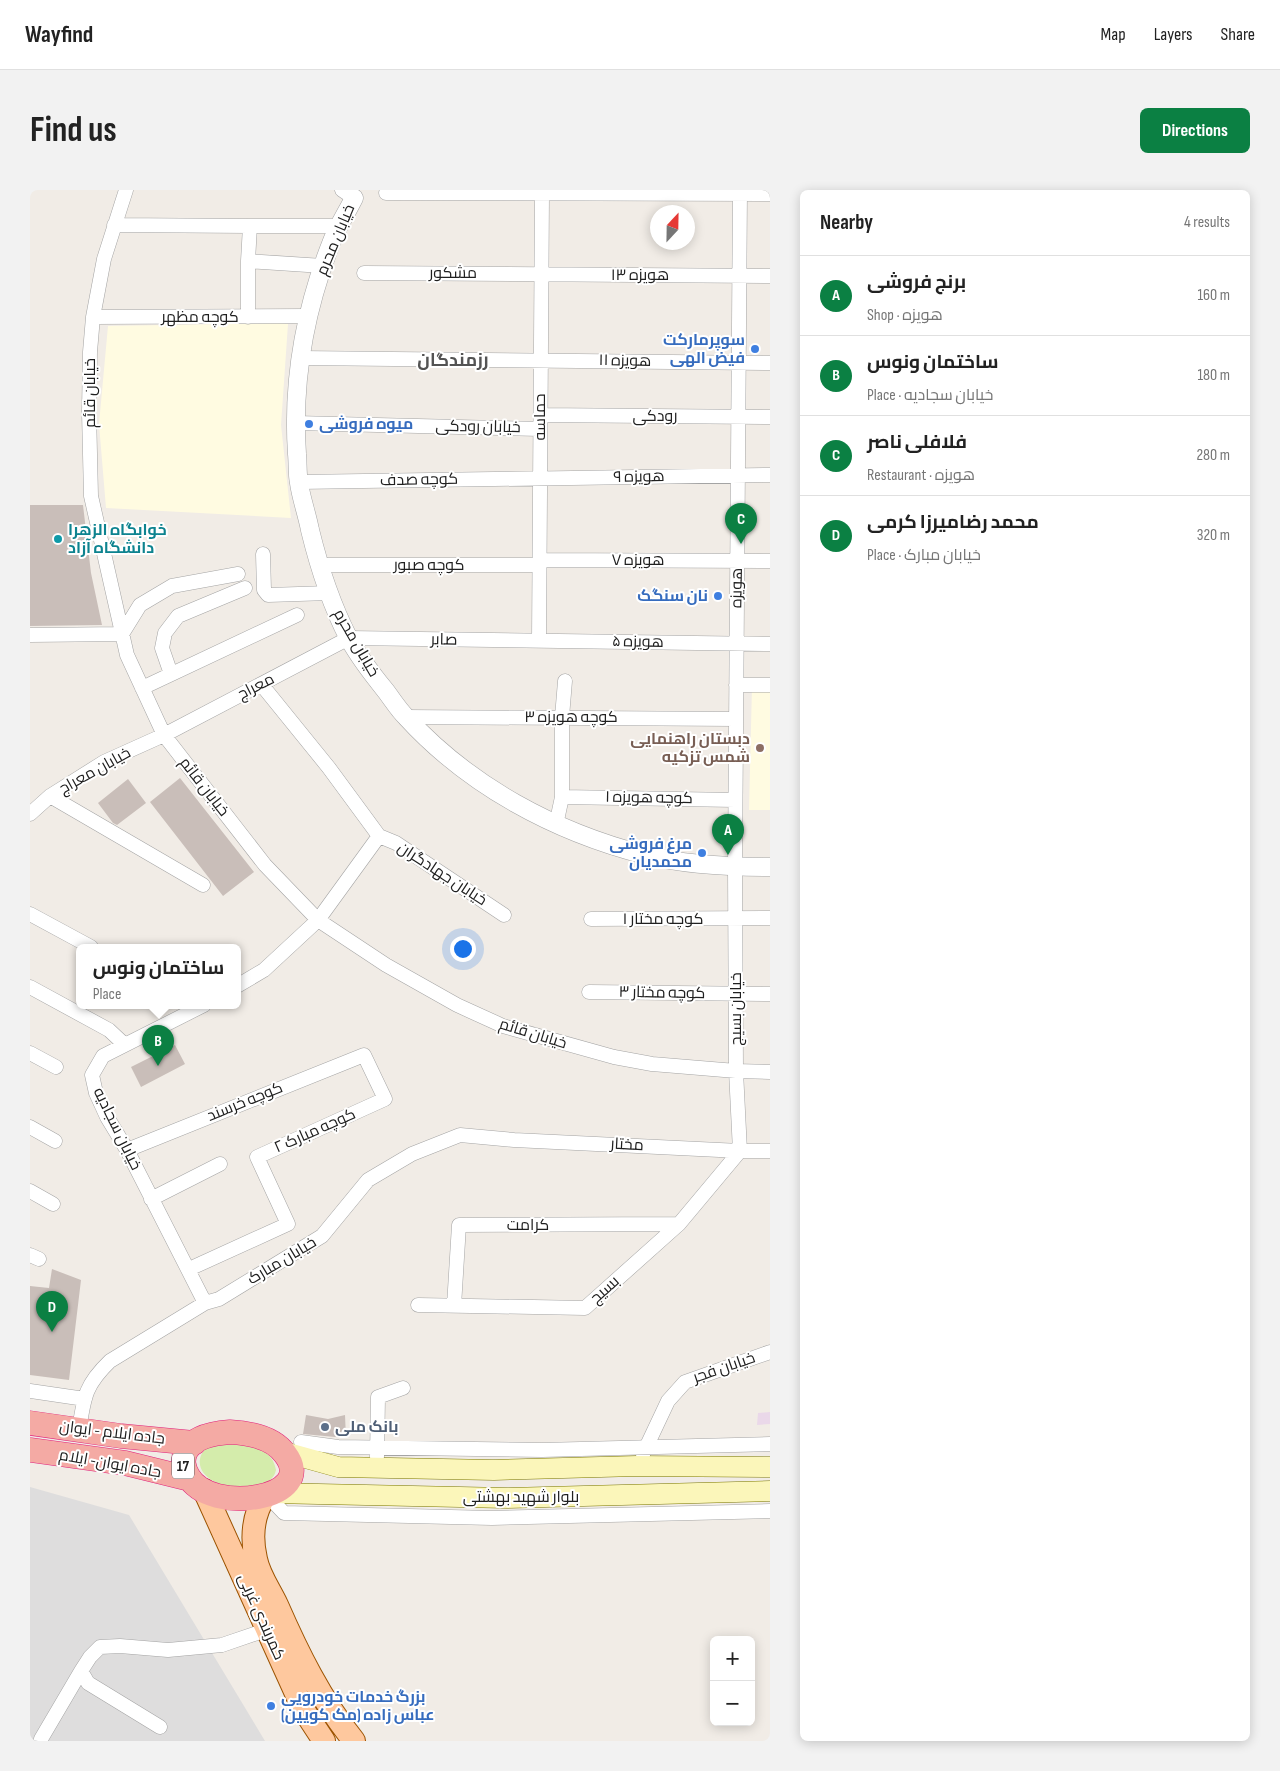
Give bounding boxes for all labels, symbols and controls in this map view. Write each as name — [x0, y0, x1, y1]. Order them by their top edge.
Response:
text: Wayfind — [25, 20, 93, 49]
text: Map — [1101, 24, 1126, 45]
text: Layers — [1154, 24, 1193, 45]
text: Share — [1221, 24, 1255, 45]
button: Directions — [1140, 108, 1250, 153]
text: Find us — [30, 109, 117, 152]
street label: خیابان محرم — [313, 202, 360, 279]
north arrow — [650, 205, 695, 250]
text: Nearby — [820, 210, 873, 235]
text: 4 results — [1184, 213, 1230, 232]
street label: مشکور — [428, 264, 477, 283]
street label: هویزه ۱۳ — [611, 266, 669, 285]
text: برنج فروشی — [867, 271, 966, 294]
text: A — [832, 286, 840, 305]
text: 160 m — [1197, 286, 1230, 305]
text: Shop · هویزه — [867, 306, 943, 325]
street label: کوچه مظهر — [160, 308, 239, 328]
place label: سوپرمارکت فیض الهی — [663, 331, 745, 368]
marker: سوپرمارکت فیض الهی — [749, 343, 761, 355]
district label: رزمندگان — [417, 350, 489, 371]
street label: هویزه ۱۱ — [598, 351, 652, 371]
text: ساختمان ونوس — [867, 351, 999, 374]
street label: خیابان قائم — [81, 358, 101, 428]
text: B — [832, 366, 840, 385]
text: 180 m — [1197, 366, 1230, 385]
text: Place · خیابان سجادیه — [867, 386, 993, 405]
street label: حماسه — [531, 394, 550, 440]
street label: رودکی — [633, 407, 677, 426]
place label: میوه فروشی — [319, 415, 413, 434]
street label: خیابان رودکی — [435, 417, 521, 437]
marker: میوه فروشی — [303, 418, 315, 430]
text: فلافلی ناصر — [867, 431, 967, 454]
text: C — [832, 446, 840, 465]
text: 280 m — [1196, 446, 1230, 465]
text: Restaurant · هویزه — [867, 466, 975, 485]
street label: هویزه ۹ — [613, 467, 665, 487]
street label: کوچه صدف — [380, 470, 458, 491]
pin: C — [725, 503, 757, 544]
text: محمد رضامیرزا کرمی — [867, 511, 1039, 534]
place label: خوابگاه الزهرا دانشگاه آزاد — [68, 521, 167, 558]
text: D — [832, 526, 840, 545]
text: 320 m — [1197, 526, 1230, 545]
marker: خوابگاه الزهرا دانشگاه آزاد — [52, 533, 64, 545]
text: Place · خیابان مبارک — [867, 546, 981, 565]
street label: هویزه ۷ — [612, 551, 664, 570]
street label: کوچه صبور — [392, 556, 465, 576]
street label: هویزه — [727, 568, 747, 608]
place label: نان سنگک — [637, 587, 708, 606]
marker: نان سنگک — [712, 590, 724, 602]
street label: خیابان محرم — [328, 606, 383, 681]
street label: صابر — [429, 630, 458, 650]
street label: هویزه ۵ — [612, 632, 664, 652]
street label: معراج — [234, 670, 278, 705]
street label: کوچه هویزه ۳ — [524, 708, 618, 728]
place label: دبستان راهنمایی شمس تزکیه — [630, 730, 750, 767]
marker: دبستان راهنمایی شمس تزکیه — [754, 742, 766, 754]
street label: خیابان معراج — [56, 743, 135, 799]
street label: خیابان قائم — [174, 754, 233, 821]
street label: کوچه هویزه ۱ — [605, 788, 693, 809]
pin: A — [712, 814, 744, 855]
place label: مرغ فروشی محمدیان — [609, 835, 692, 872]
street label: خیابان جهادگران — [394, 838, 490, 910]
marker: مرغ فروشی محمدیان — [696, 847, 708, 859]
street label: کوچه مختار ۱ — [623, 910, 703, 930]
your location — [450, 936, 476, 962]
popup — [76, 944, 241, 1009]
text: ساختمان ونوس — [93, 957, 224, 980]
street label: خیابان بسیج — [727, 972, 747, 1046]
street label: کوچه مختار ۳ — [618, 983, 706, 1004]
text: Place — [93, 985, 121, 1004]
street label: خیابان قائم — [497, 1015, 569, 1054]
pin: B — [142, 1025, 174, 1066]
street label: کوچه خرسند — [204, 1078, 286, 1127]
street label: خیابان سجادیه — [89, 1085, 145, 1173]
street label: کوچه مبارک ۲ — [271, 1105, 359, 1158]
street label: مختار — [609, 1135, 644, 1155]
street label: کرامت — [507, 1216, 549, 1235]
street label: خیابان مبارک — [244, 1233, 320, 1289]
street label: بسیج — [586, 1272, 624, 1309]
pin: D — [36, 1291, 68, 1332]
street label: خیابان فجر — [689, 1348, 758, 1388]
street label: جاده ایلام - ایوان — [58, 1417, 166, 1450]
place label: بانک ملی — [335, 1418, 398, 1437]
marker: بانک ملی — [319, 1421, 331, 1433]
street label: جاده ایوان- ایلام — [57, 1446, 163, 1483]
road number: 17 — [172, 1454, 194, 1478]
street label: بلوار شهید بهشتی — [463, 1488, 579, 1507]
street label: کمربندی غربی — [233, 1571, 289, 1663]
map controls — [710, 1636, 755, 1726]
button: + — [710, 1636, 755, 1681]
button: − — [710, 1681, 755, 1726]
place label: بزرگ خدمات خودرویی عباس زاده (مک کویین) — [281, 1688, 434, 1725]
marker: بزرگ خدمات خودرویی عباس زاده (مک کویین) — [265, 1700, 277, 1712]

